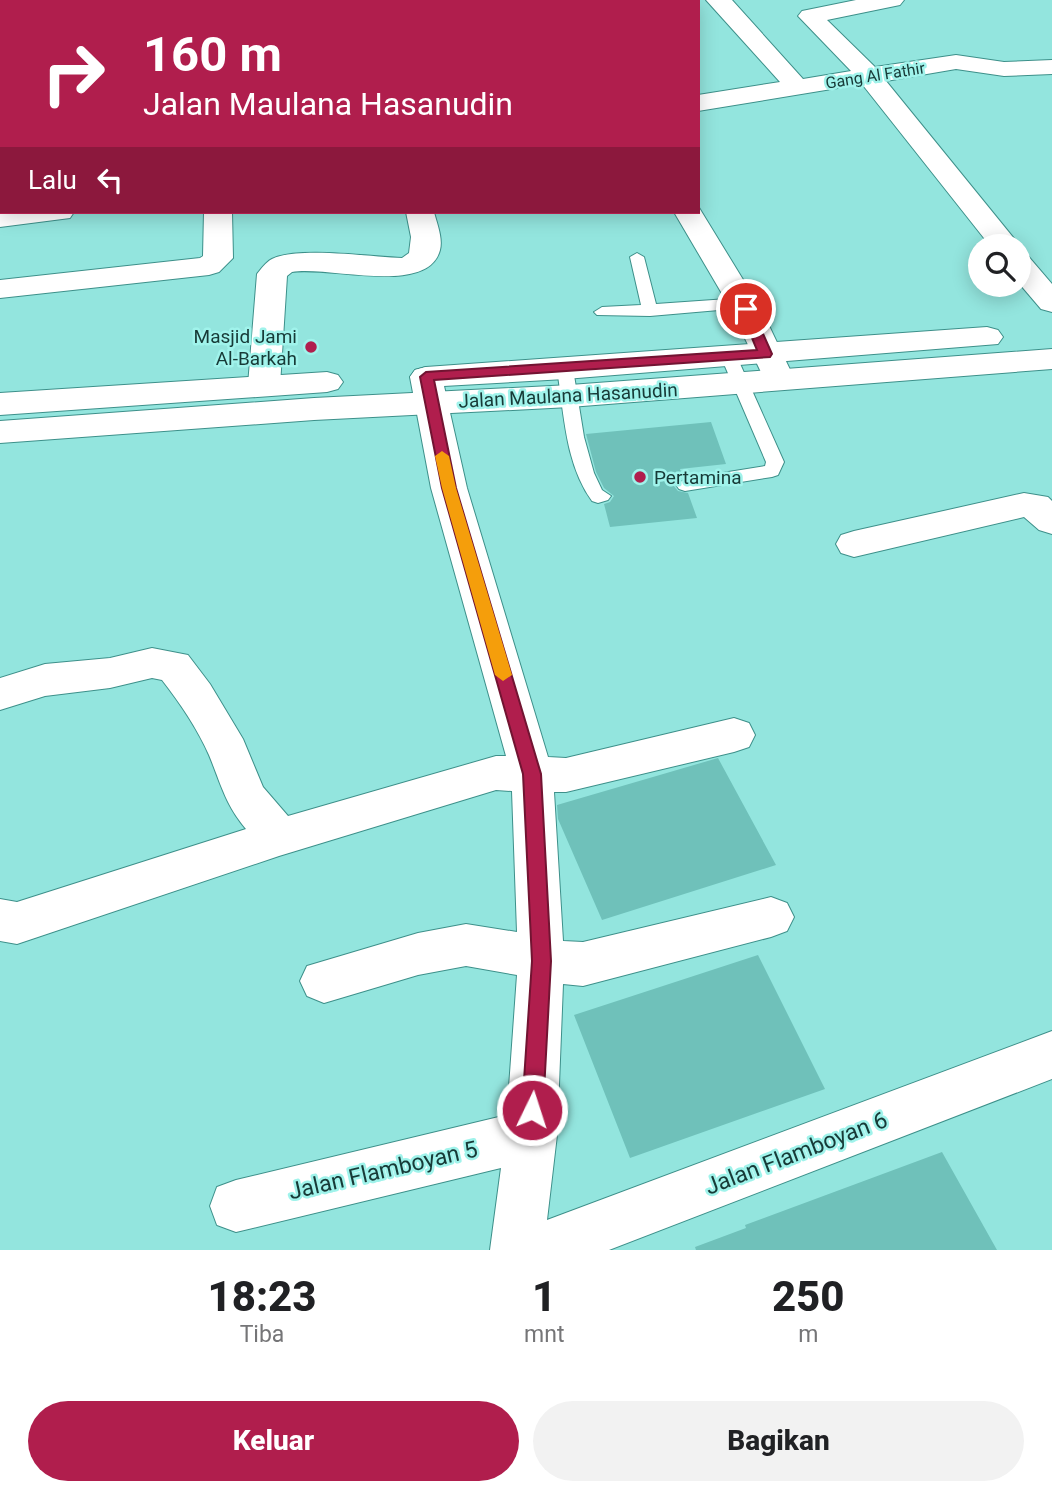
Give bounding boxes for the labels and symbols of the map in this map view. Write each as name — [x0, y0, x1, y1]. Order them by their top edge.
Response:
street label: Gang Al Fathir — [824, 58, 927, 93]
pin — [716, 279, 776, 339]
place label: Masjid Jami Al-Barkah — [194, 325, 297, 370]
marker: Masjid Jami Al-Barkah — [303, 339, 319, 355]
street label: Jalan Maulana Hasanudin — [458, 378, 678, 413]
place label: Pertamina — [654, 466, 742, 489]
marker: Pertamina — [632, 469, 648, 485]
position arrow — [495, 1073, 569, 1147]
street label: Jalan Flamboyan 6 — [701, 1106, 891, 1201]
street label: Jalan Flamboyan 5 — [286, 1136, 480, 1205]

